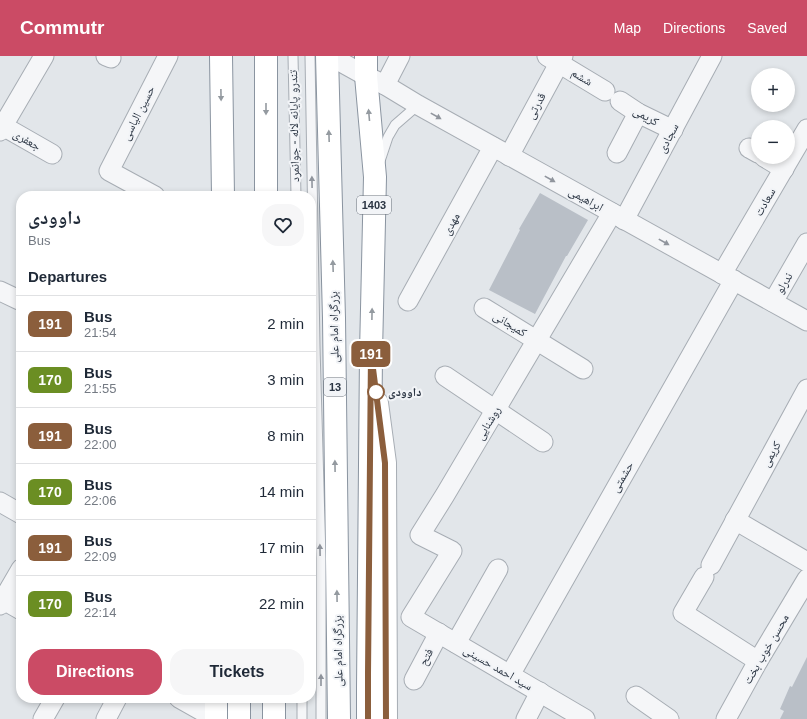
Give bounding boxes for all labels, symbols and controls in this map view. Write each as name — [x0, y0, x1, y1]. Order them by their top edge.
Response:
text: Commutr — [20, 17, 104, 38]
text: Map — [614, 20, 641, 36]
text: Directions — [663, 20, 725, 36]
text: Saved — [747, 20, 787, 36]
street label: ششم — [568, 65, 595, 90]
map controls — [751, 68, 795, 164]
button: + — [751, 68, 795, 112]
street label: تندرو پایانه لاله - جوانمرد — [286, 69, 302, 182]
street label: حسین الیاسی — [118, 83, 158, 143]
one-way arrow — [218, 89, 224, 102]
street label: قدرتی — [523, 90, 549, 122]
one-way arrow — [263, 103, 269, 116]
street label: کریمی — [631, 103, 661, 129]
one-way arrow — [366, 109, 373, 121]
one-way arrow — [431, 112, 442, 119]
button: − — [751, 120, 795, 164]
street label: سجادی — [654, 121, 682, 155]
street label: جعفری — [11, 127, 44, 154]
one-way arrow — [326, 129, 332, 142]
one-way arrow — [309, 175, 315, 188]
one-way arrow — [544, 175, 556, 182]
street label: ابراهیمی — [566, 184, 606, 215]
street label: سعادت — [751, 185, 779, 219]
road number: 1403 — [357, 196, 391, 214]
button: heart — [262, 204, 304, 246]
text: داوودی — [28, 207, 81, 228]
street label: مهدی — [439, 210, 463, 238]
text: Bus — [28, 233, 50, 248]
one-way arrow — [658, 238, 670, 245]
one-way arrow — [329, 260, 336, 272]
text: Departures — [28, 268, 107, 285]
street label: ندرلو — [772, 270, 796, 296]
street label: بزرگراه امام علی — [326, 291, 343, 363]
text: Bus — [84, 308, 112, 325]
one-way arrow — [368, 308, 375, 320]
street label: کمیجانی — [491, 308, 529, 340]
text: 2 min — [267, 315, 304, 332]
text: 191 — [38, 316, 62, 332]
text: 21:54 — [84, 325, 117, 340]
line badge: 191 — [348, 341, 394, 367]
text: 191 — [359, 346, 383, 362]
text: Bus — [84, 364, 112, 381]
text: 3 min — [267, 371, 304, 388]
text: 170 — [38, 372, 62, 388]
road number: 13 — [324, 378, 346, 396]
text: 21:55 — [84, 381, 117, 396]
marker: داوودی — [367, 383, 385, 401]
place label: داوودی — [388, 385, 421, 400]
street label: روشنایی — [472, 403, 504, 443]
text: Bus — [84, 420, 112, 437]
text: 8 min — [267, 427, 304, 444]
text: 191 — [38, 428, 62, 444]
text: 22:00 — [84, 437, 117, 452]
street label: کریمی — [758, 439, 784, 469]
one-way arrow — [332, 459, 338, 472]
street label: حشمتی — [608, 459, 637, 495]
text: Bus — [84, 476, 112, 493]
text: 14 min — [259, 483, 304, 500]
text: 170 — [38, 484, 62, 500]
text: 22:06 — [84, 493, 117, 508]
text: Bus — [84, 532, 112, 549]
text: 17 min — [259, 539, 304, 556]
text: 191 — [38, 540, 62, 556]
one-way arrow — [317, 544, 324, 556]
text: 22:09 — [84, 549, 117, 564]
text: Bus — [84, 588, 112, 605]
one-way arrow — [334, 589, 340, 602]
text: 22 min — [259, 595, 304, 612]
text: 170 — [38, 596, 62, 612]
text: 22:14 — [84, 605, 117, 620]
street label: محسن خوب بخت — [740, 611, 792, 687]
street label: بزرگراه امام علی — [330, 615, 347, 687]
street label: سید احمد حسینی — [461, 643, 535, 694]
street label: فتح — [416, 646, 436, 668]
button: Directions — [28, 649, 162, 695]
button: Tickets — [170, 649, 304, 695]
one-way arrow — [318, 673, 324, 686]

